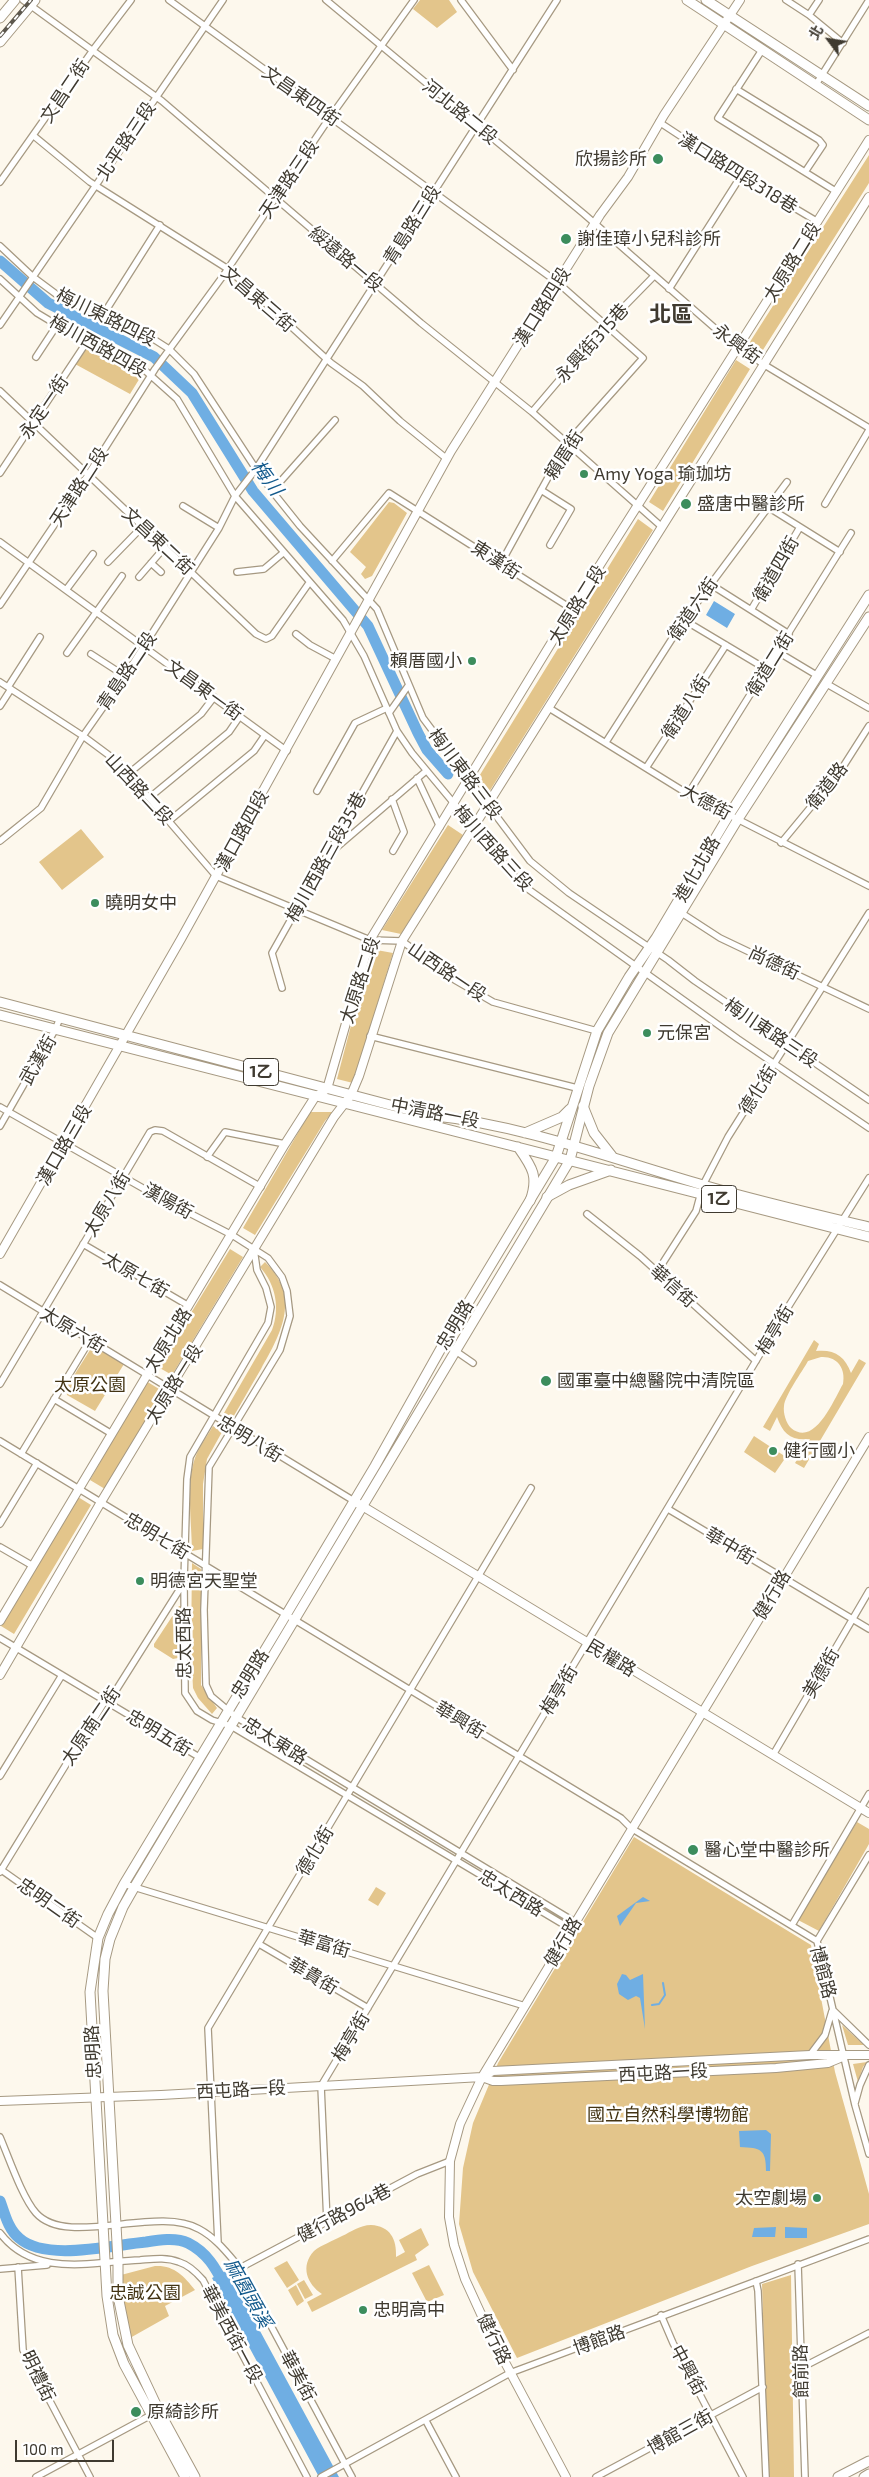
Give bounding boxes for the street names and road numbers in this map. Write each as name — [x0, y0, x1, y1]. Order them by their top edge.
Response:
street label: 文昌二街 — [36, 55, 94, 127]
street label: 文昌東四街 — [258, 61, 344, 131]
street label: 河北路二段 — [418, 75, 502, 149]
street label: 北平路三段 — [92, 98, 160, 184]
street label: 漢口路四段318巷 — [675, 128, 801, 218]
street label: 天津路三段 — [255, 136, 323, 222]
street label: 青島路三段 — [379, 181, 445, 269]
street label: 太原路二段 — [759, 218, 825, 306]
street label: 綏遠路一段 — [305, 222, 387, 296]
street label: 文昌東三街 — [217, 261, 299, 337]
street label: 漢口路四段 — [509, 263, 575, 351]
street label: 梅川東路四段 — [53, 284, 159, 350]
street label: 永興街315巷 — [551, 299, 633, 387]
street label: 梅川西路四段 — [46, 310, 150, 382]
street label: 永興街 — [709, 319, 765, 369]
street label: 永定一街 — [15, 371, 73, 443]
street label: 賴厝街 — [540, 426, 588, 484]
street label: 天津路二段 — [45, 443, 113, 531]
street label: 文昌東二街 — [118, 502, 198, 580]
street label: 衛道四街 — [749, 532, 803, 606]
street label: 東漢街 — [467, 536, 525, 584]
street label: 太原路二段 — [544, 561, 610, 649]
street label: 衛道六街 — [664, 573, 722, 645]
street label: 青島路二段 — [93, 628, 161, 714]
street label: 衛道二街 — [742, 628, 798, 700]
street label: 文昌東一街 — [161, 655, 247, 725]
street label: 衛道八街 — [657, 671, 715, 743]
street label: 梅川東路三段 — [424, 724, 506, 824]
street label: 山西路二段 — [100, 749, 178, 829]
street label: 衛道路 — [802, 758, 852, 814]
street label: 大德街 — [677, 780, 735, 824]
street label: 漢口路四段 — [211, 786, 273, 876]
street label: 梅川西路三段35巷 — [281, 788, 371, 926]
street label: 梅川西路三段 — [449, 801, 537, 895]
street label: 進化北路 — [670, 832, 724, 906]
street label: 太原路二段 — [336, 934, 384, 1026]
street label: 山西路一段 — [404, 938, 490, 1006]
street label: 尚德街 — [745, 942, 803, 984]
street label: 梅川東路三段 — [720, 994, 822, 1072]
street label: 武漢街 — [15, 1031, 61, 1089]
road number: 1乙 — [244, 1058, 278, 1086]
street label: 德化街 — [735, 1061, 781, 1119]
street label: 中清路一段 — [389, 1094, 481, 1132]
street label: 漢口路三段 — [32, 1101, 96, 1189]
street label: 太原八街 — [79, 1168, 135, 1240]
street label: 漢陽街 — [139, 1178, 197, 1224]
road number: 1乙 — [702, 1186, 736, 1212]
street label: 太原七街 — [99, 1248, 173, 1302]
street label: 華信街 — [646, 1260, 700, 1312]
street label: 忠明路 — [432, 1296, 478, 1354]
street label: 梅亭街 — [752, 1301, 798, 1359]
street label: 太原六街 — [37, 1302, 109, 1358]
street label: 太原北路 — [140, 1304, 196, 1376]
street label: 太原路一段 — [141, 1340, 207, 1428]
street label: 忠明八街 — [214, 1411, 286, 1467]
street label: 忠明七街 — [121, 1508, 193, 1564]
street label: 華中街 — [701, 1523, 759, 1569]
street label: 健行路 — [749, 1566, 795, 1624]
street label: 忠太西路 — [173, 1607, 195, 1679]
street label: 民權路 — [582, 1635, 640, 1681]
street label: 美德街 — [798, 1644, 844, 1702]
street label: 忠明路 — [227, 1645, 273, 1703]
street label: 梅亭街 — [536, 1661, 582, 1719]
street label: 太原南二街 — [57, 1683, 125, 1769]
street label: 華興街 — [431, 1697, 489, 1743]
street label: 忠明五街 — [123, 1705, 195, 1761]
street label: 忠太東路 — [239, 1713, 311, 1769]
street label: 德化街 — [292, 1822, 338, 1880]
street label: 忠太西路 — [475, 1865, 547, 1921]
street label: 忠明二街 — [13, 1874, 85, 1932]
street label: 健行路 — [540, 1913, 586, 1971]
street label: 華富街 — [295, 1926, 353, 1962]
street label: 博館路 — [806, 1943, 840, 2001]
street label: 華貴街 — [284, 1953, 342, 1999]
street label: 梅亭街 — [328, 2008, 374, 2066]
street label: 忠明路 — [81, 2024, 105, 2080]
street label: 西屯路一段 — [617, 2060, 709, 2086]
street label: 西屯路一段 — [195, 2077, 287, 2103]
street label: 健行路964巷 — [293, 2179, 395, 2247]
street label: 華美西街一段 — [197, 2281, 267, 2387]
street label: 健行路 — [472, 2310, 516, 2368]
street label: 博館路 — [570, 2321, 628, 2359]
street label: 中興街 — [666, 2341, 710, 2399]
street label: 館前路 — [790, 2344, 812, 2398]
street label: 明禮街 — [16, 2347, 60, 2405]
street label: 華美街 — [276, 2347, 320, 2405]
street label: 博館三街 — [643, 2405, 717, 2459]

